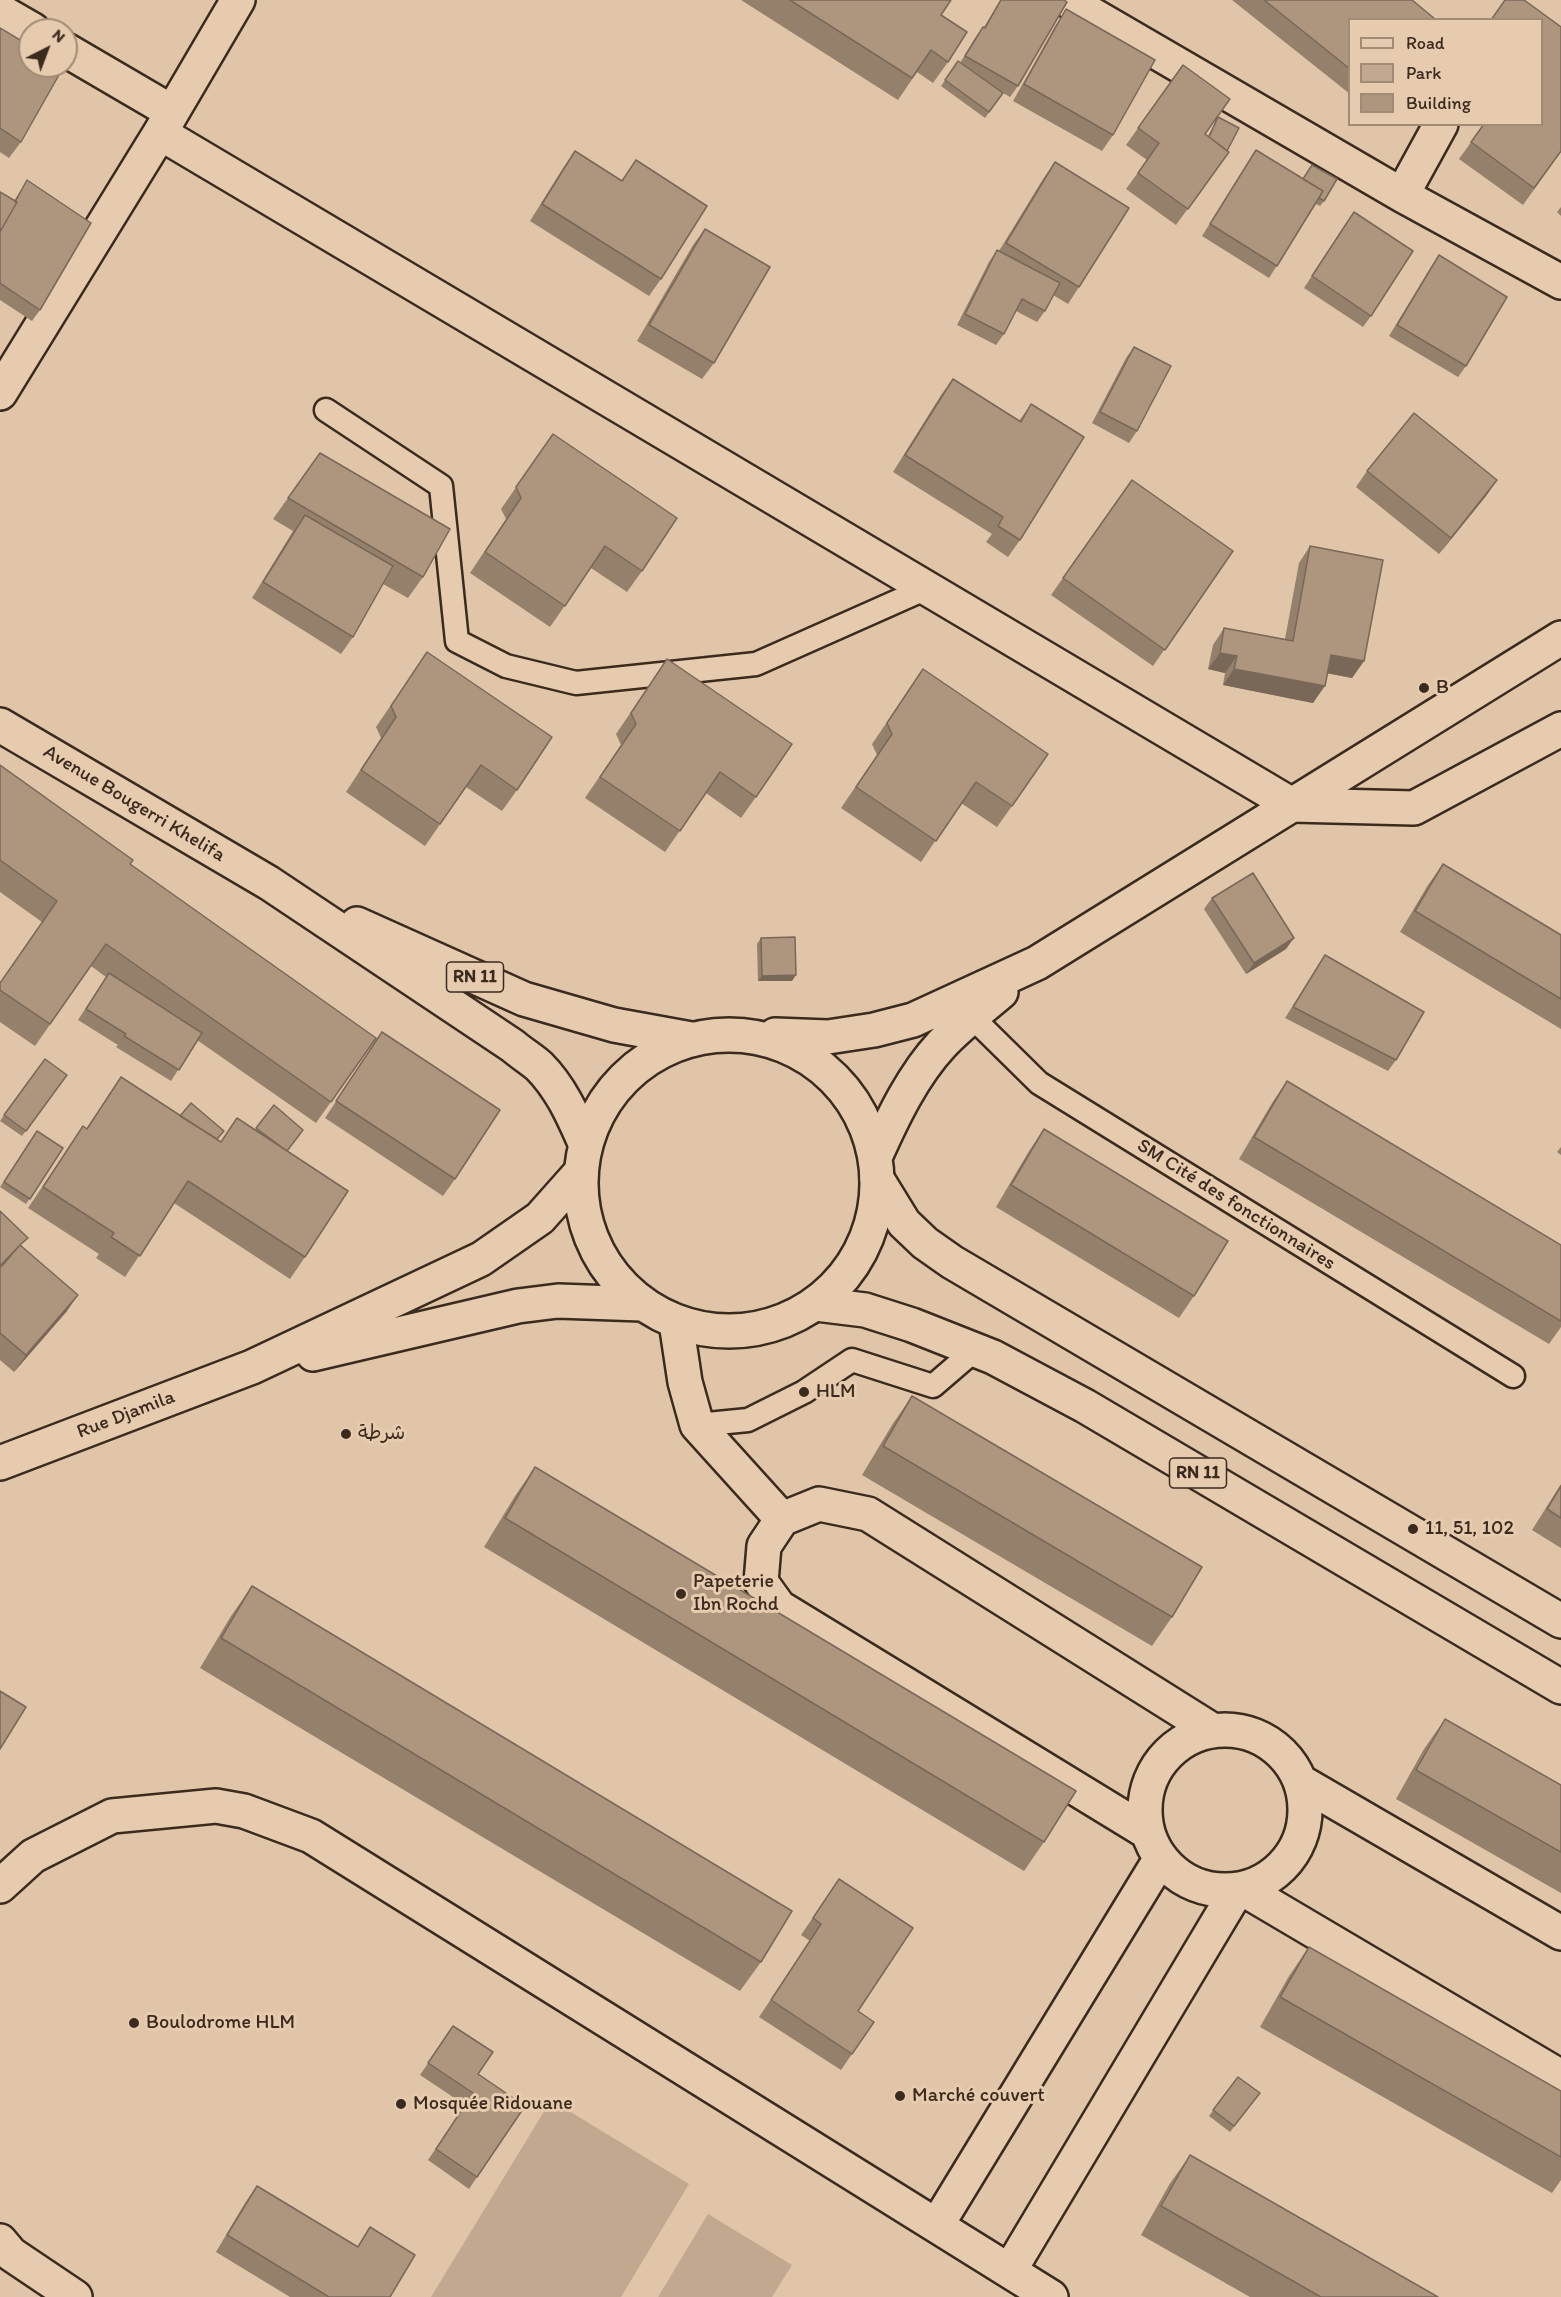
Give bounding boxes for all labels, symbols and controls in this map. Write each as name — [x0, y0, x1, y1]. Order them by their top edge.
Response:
north arrow — [18, 18, 78, 78]
legend — [1348, 18, 1543, 126]
text: N — [49, 25, 69, 46]
text: Road — [1406, 32, 1445, 54]
text: Park — [1406, 62, 1441, 84]
text: Building — [1406, 92, 1471, 114]
place label: B — [1436, 676, 1449, 700]
marker: B — [1417, 681, 1431, 695]
street label: Avenue Bougerri Khelifa — [39, 740, 229, 868]
road number: RN 11 — [446, 962, 504, 992]
street label: SM Cité des fonctionnaires — [1132, 1134, 1340, 1276]
place label: HLM — [816, 1380, 856, 1404]
street label: Rue Djamila — [74, 1385, 178, 1445]
marker: HLM — [797, 1385, 811, 1399]
place label: شرطة — [358, 1422, 405, 1446]
marker: شرطة — [339, 1427, 353, 1441]
road number: RN 11 — [1170, 1458, 1226, 1488]
place label: 11, 51, 102 — [1425, 1517, 1514, 1541]
marker: 11, 51, 102 — [1406, 1522, 1420, 1536]
place label: Papeterie Ibn Rochd — [693, 1570, 779, 1617]
marker: Papeterie Ibn Rochd — [674, 1587, 688, 1601]
place label: Boulodrome HLM — [146, 2011, 295, 2035]
marker: Boulodrome HLM — [127, 2016, 141, 2030]
place label: Marché couvert — [912, 2084, 1045, 2108]
marker: Marché couvert — [893, 2089, 907, 2103]
place label: Mosquée Ridouane — [413, 2092, 573, 2116]
marker: Mosquée Ridouane — [394, 2097, 408, 2111]

